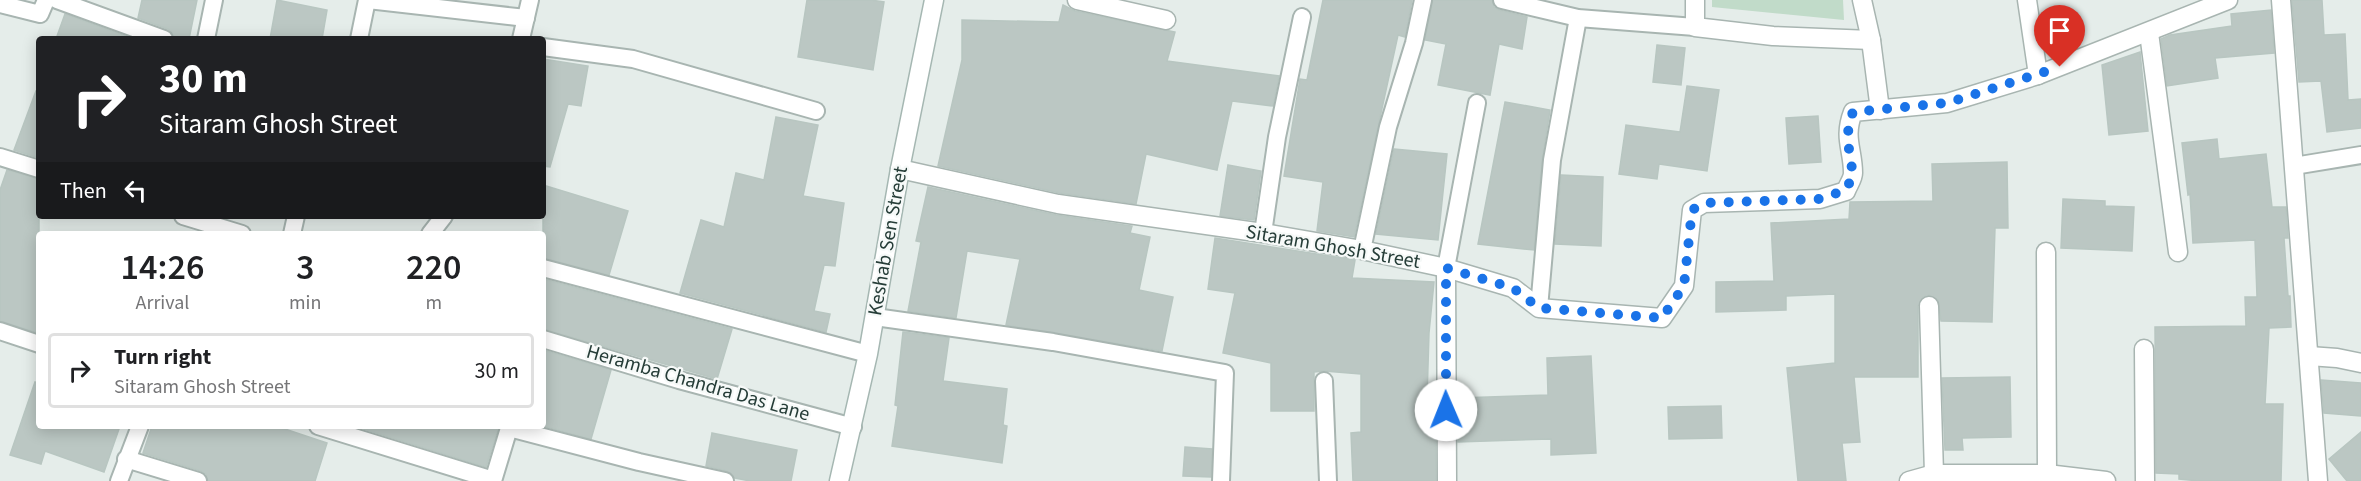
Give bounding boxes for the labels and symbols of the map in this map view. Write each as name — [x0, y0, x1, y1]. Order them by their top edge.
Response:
pin — [2034, 5, 2085, 67]
street label: Keshab Sen Street — [861, 164, 915, 318]
street label: Sitaram Ghosh Street — [1244, 218, 1423, 276]
street label: Heramba Chandra Das Lane — [583, 338, 813, 428]
position arrow — [1414, 378, 1478, 442]

